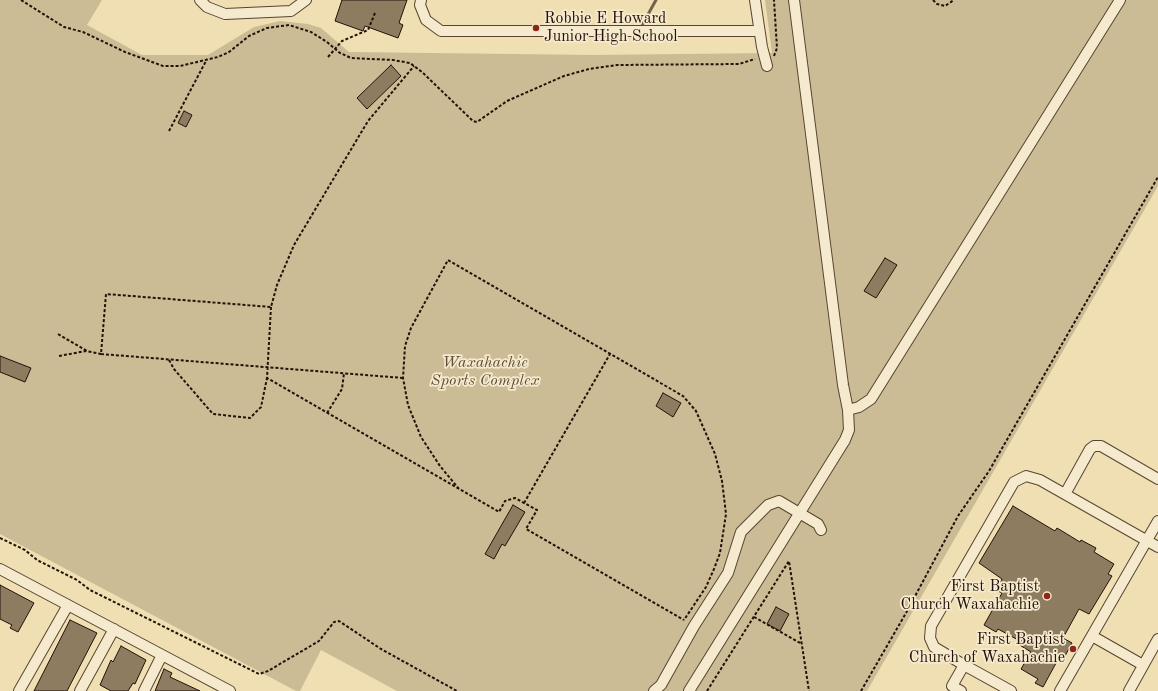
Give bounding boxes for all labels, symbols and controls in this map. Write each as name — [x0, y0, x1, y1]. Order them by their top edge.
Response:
place label: Robbie E Howard Junior High School — [544, 9, 678, 47]
marker: Robbie E Howard Junior High School — [531, 23, 541, 33]
park label: Waxahachie Sports Complex — [430, 353, 540, 391]
place label: First Baptist Church Waxahachie — [900, 577, 1039, 615]
marker: First Baptist Church Waxahachie — [1042, 591, 1052, 601]
place label: First Baptist Church of Waxahachie — [909, 630, 1065, 668]
marker: First Baptist Church of Waxahachie — [1068, 644, 1078, 654]

